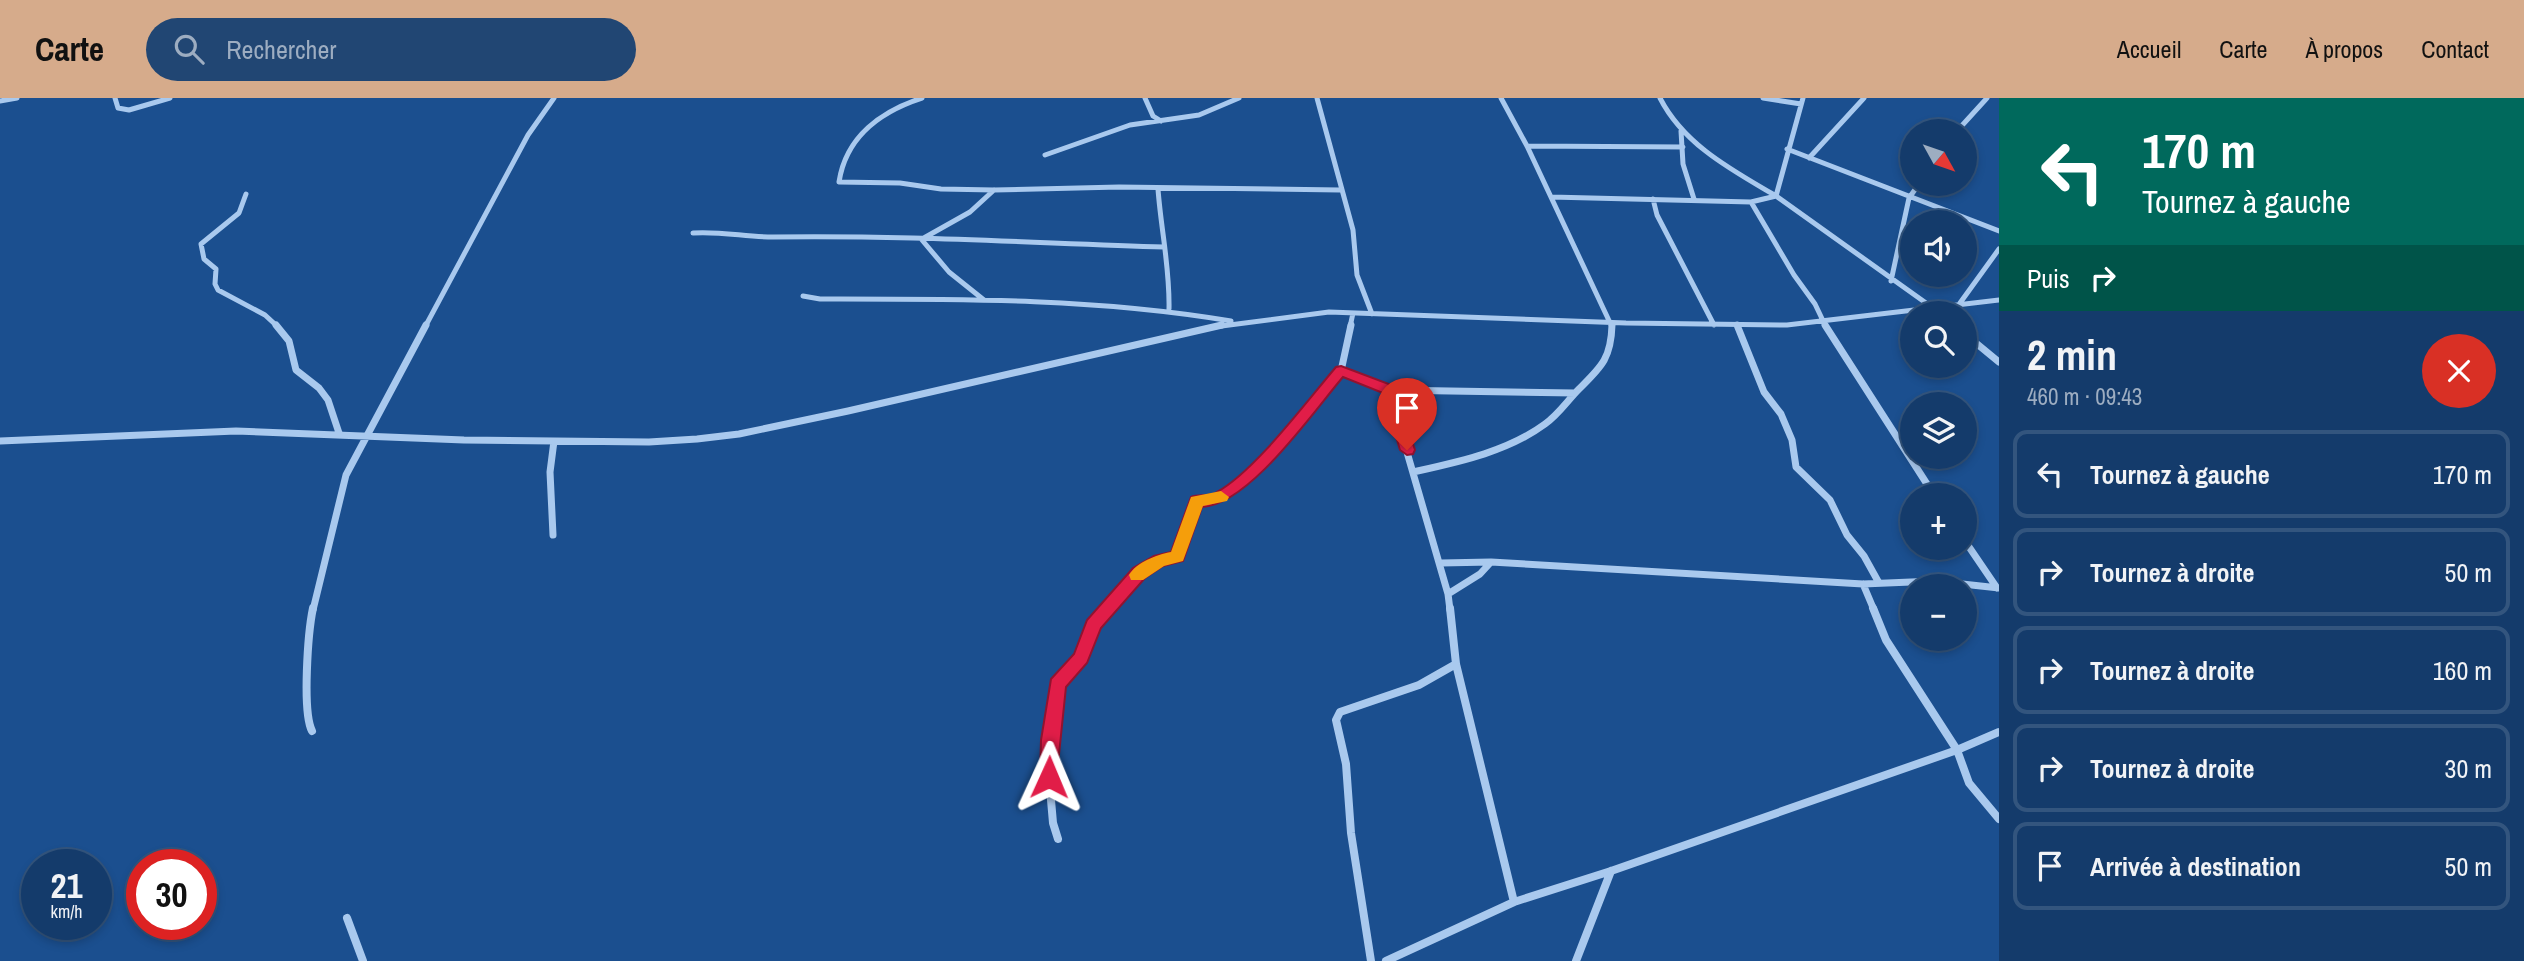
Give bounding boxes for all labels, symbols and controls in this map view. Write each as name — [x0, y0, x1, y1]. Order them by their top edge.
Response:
search box — [146, 18, 636, 81]
text: Carte — [35, 27, 104, 71]
icon: search — [170, 30, 208, 68]
text: Rechercher — [226, 32, 336, 67]
text: Accueil — [2117, 33, 2181, 65]
text: Carte — [2219, 33, 2267, 65]
text: À propos — [2305, 33, 2383, 65]
text: Contact — [2421, 33, 2489, 65]
text: 170 m — [2142, 117, 2256, 183]
north arrow — [1900, 119, 1978, 196]
map controls — [1900, 119, 1977, 651]
icon: left — [2027, 126, 2118, 217]
text: Tournez à gauche — [2142, 180, 2351, 223]
button: sound — [1900, 210, 1977, 287]
icon: right — [2084, 259, 2122, 297]
text: Puis — [2027, 261, 2070, 296]
button: search — [1900, 301, 1977, 378]
text: 2 min — [2027, 327, 2117, 383]
button: close — [2422, 334, 2496, 408]
pin — [1377, 378, 1437, 450]
text: 460 m · 09:43 — [2027, 381, 2142, 412]
icon: arrive — [1388, 389, 1426, 427]
button: layers — [1900, 392, 1977, 469]
icon: left — [2031, 455, 2069, 493]
text: Tournez à gauche — [2090, 457, 2270, 492]
text: 170 m — [2433, 457, 2492, 492]
button: + — [1900, 483, 1977, 560]
icon: right — [2031, 553, 2069, 591]
text: Tournez à droite — [2090, 555, 2254, 590]
text: 50 m — [2445, 555, 2492, 590]
button: − — [1900, 574, 1977, 651]
icon: right — [2031, 651, 2069, 689]
text: Tournez à droite — [2090, 653, 2254, 688]
text: 160 m — [2433, 653, 2492, 688]
position arrow — [1012, 740, 1086, 814]
icon: right — [2031, 749, 2069, 787]
text: Tournez à droite — [2090, 751, 2254, 786]
text: 30 m — [2445, 751, 2492, 786]
icon: arrive — [2031, 847, 2069, 885]
speed limit sign: 30 — [126, 849, 217, 940]
text: Arrivée à destination — [2090, 849, 2301, 884]
text: 50 m — [2445, 849, 2492, 884]
text: 21 — [51, 862, 82, 909]
text: km/h — [51, 899, 83, 924]

